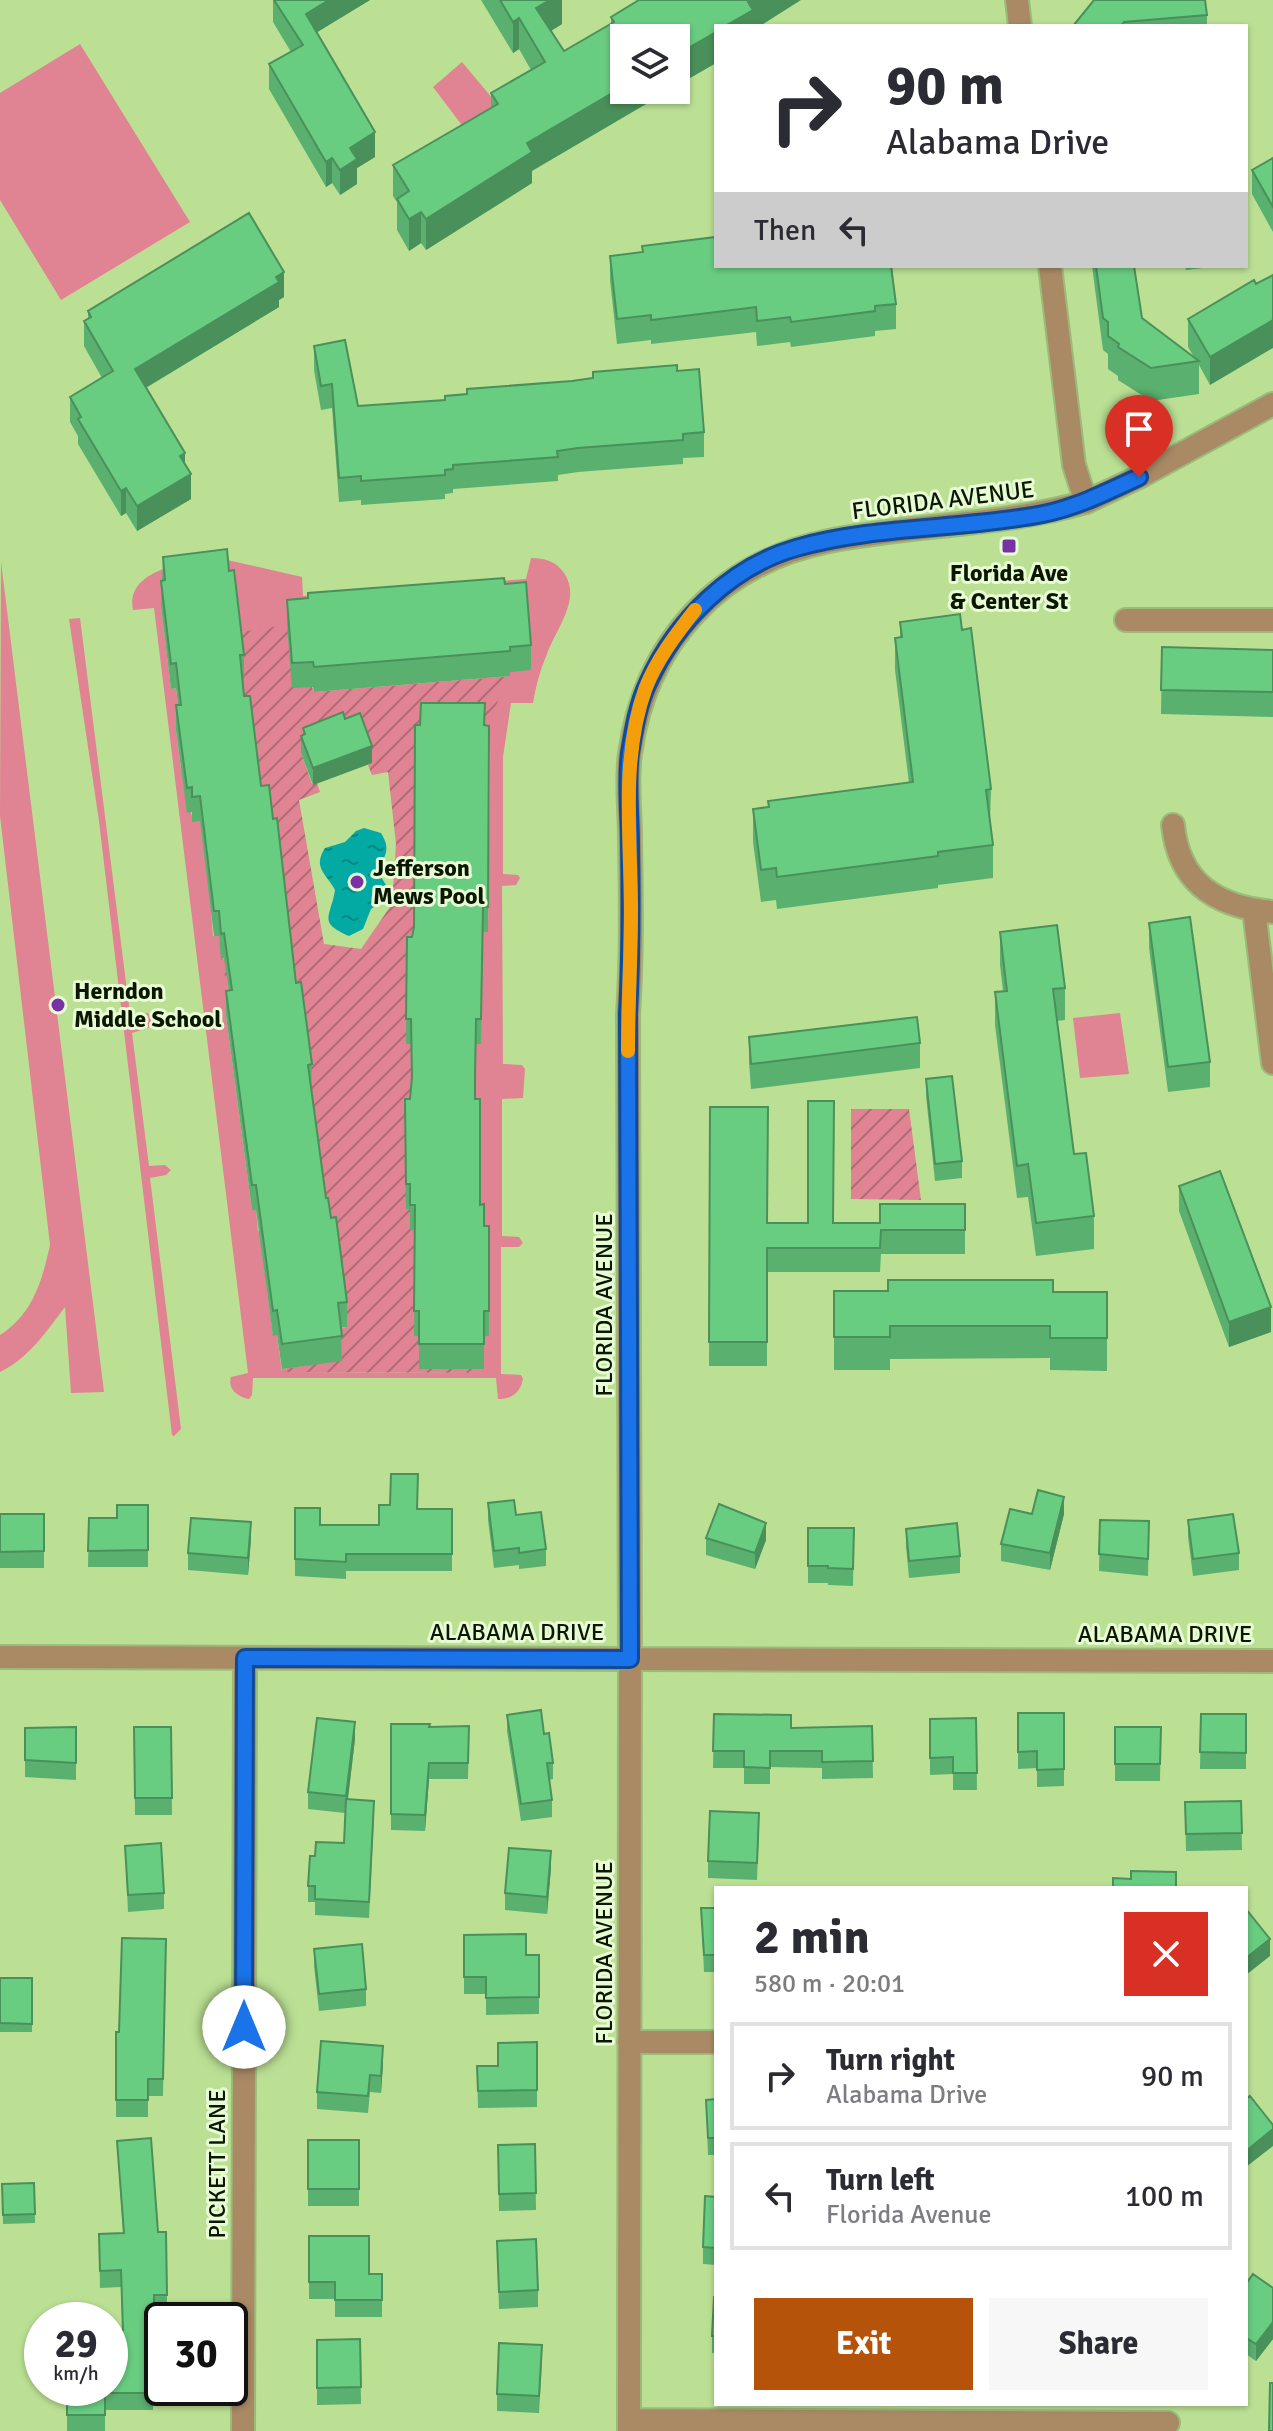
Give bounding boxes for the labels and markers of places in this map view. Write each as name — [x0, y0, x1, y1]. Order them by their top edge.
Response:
pin — [1105, 395, 1173, 477]
marker: Florida Ave & Center St — [1000, 537, 1018, 555]
place label: Florida Ave & Center St — [950, 558, 1068, 616]
place label: Jefferson Mews Pool — [373, 853, 485, 911]
marker: Jefferson Mews Pool — [348, 873, 366, 891]
place label: Herndon Middle School — [74, 976, 222, 1034]
marker: Herndon Middle School — [49, 996, 67, 1014]

